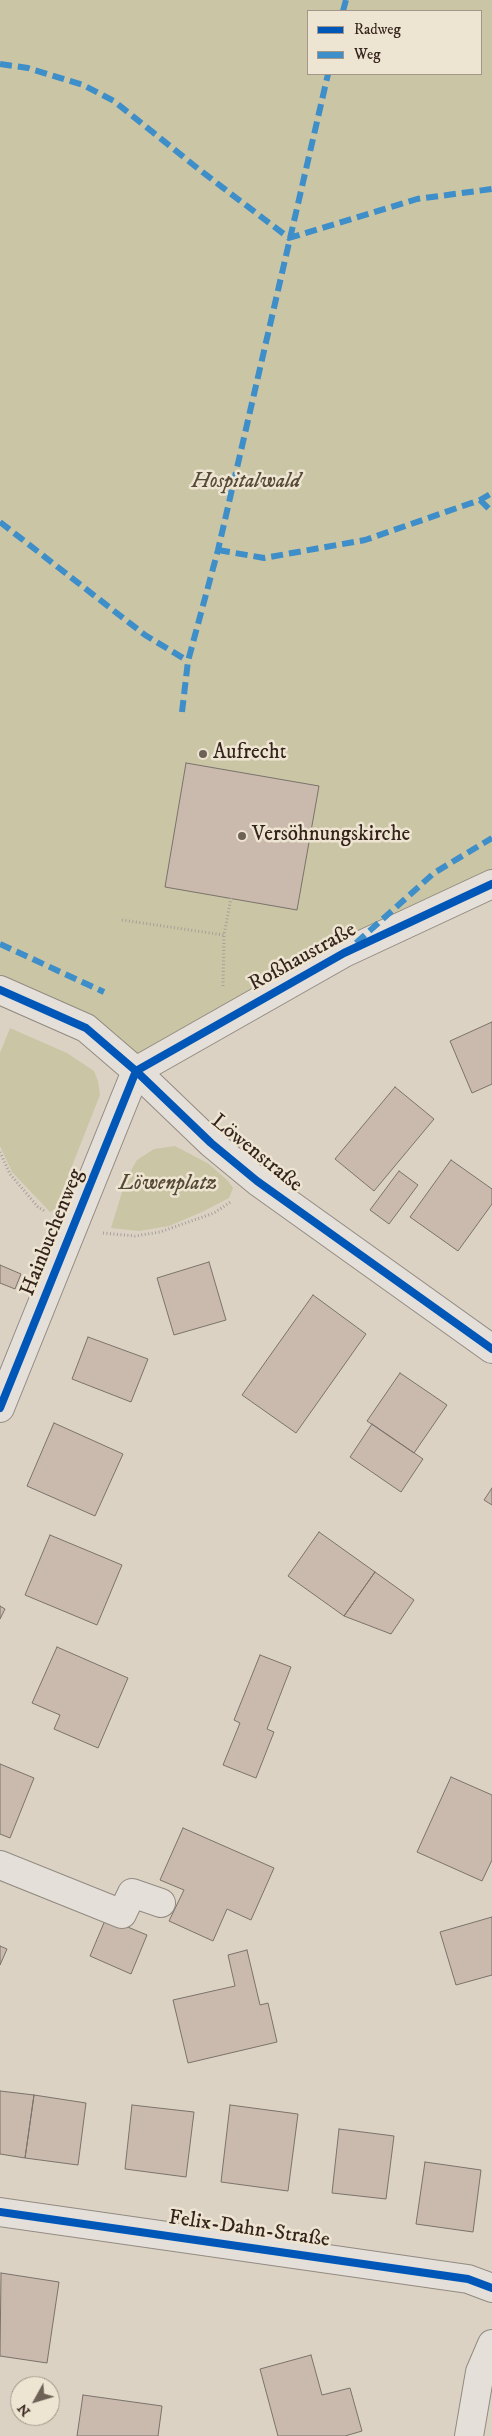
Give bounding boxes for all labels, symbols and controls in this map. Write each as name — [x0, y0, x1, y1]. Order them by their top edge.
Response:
legend — [307, 10, 482, 75]
text: Radweg — [354, 20, 401, 39]
text: Weg — [354, 45, 381, 64]
park label: Hospitalwald — [192, 470, 300, 496]
place label: Aufrecht — [213, 741, 286, 767]
marker: Aufrecht — [197, 748, 209, 760]
place label: Versöhnungskirche — [252, 823, 410, 849]
marker: Versöhnungskirche — [236, 830, 248, 842]
street label: Roßhaustraße — [245, 918, 361, 998]
street label: Löwenstraße — [205, 1110, 307, 1198]
street label: Hainbuchenweg — [16, 1166, 90, 1300]
park label: Löwenplatz — [119, 1172, 217, 1198]
street label: Felix-Dahn-Straße — [167, 2206, 331, 2254]
north arrow — [10, 2376, 60, 2426]
text: N — [14, 2400, 35, 2420]

